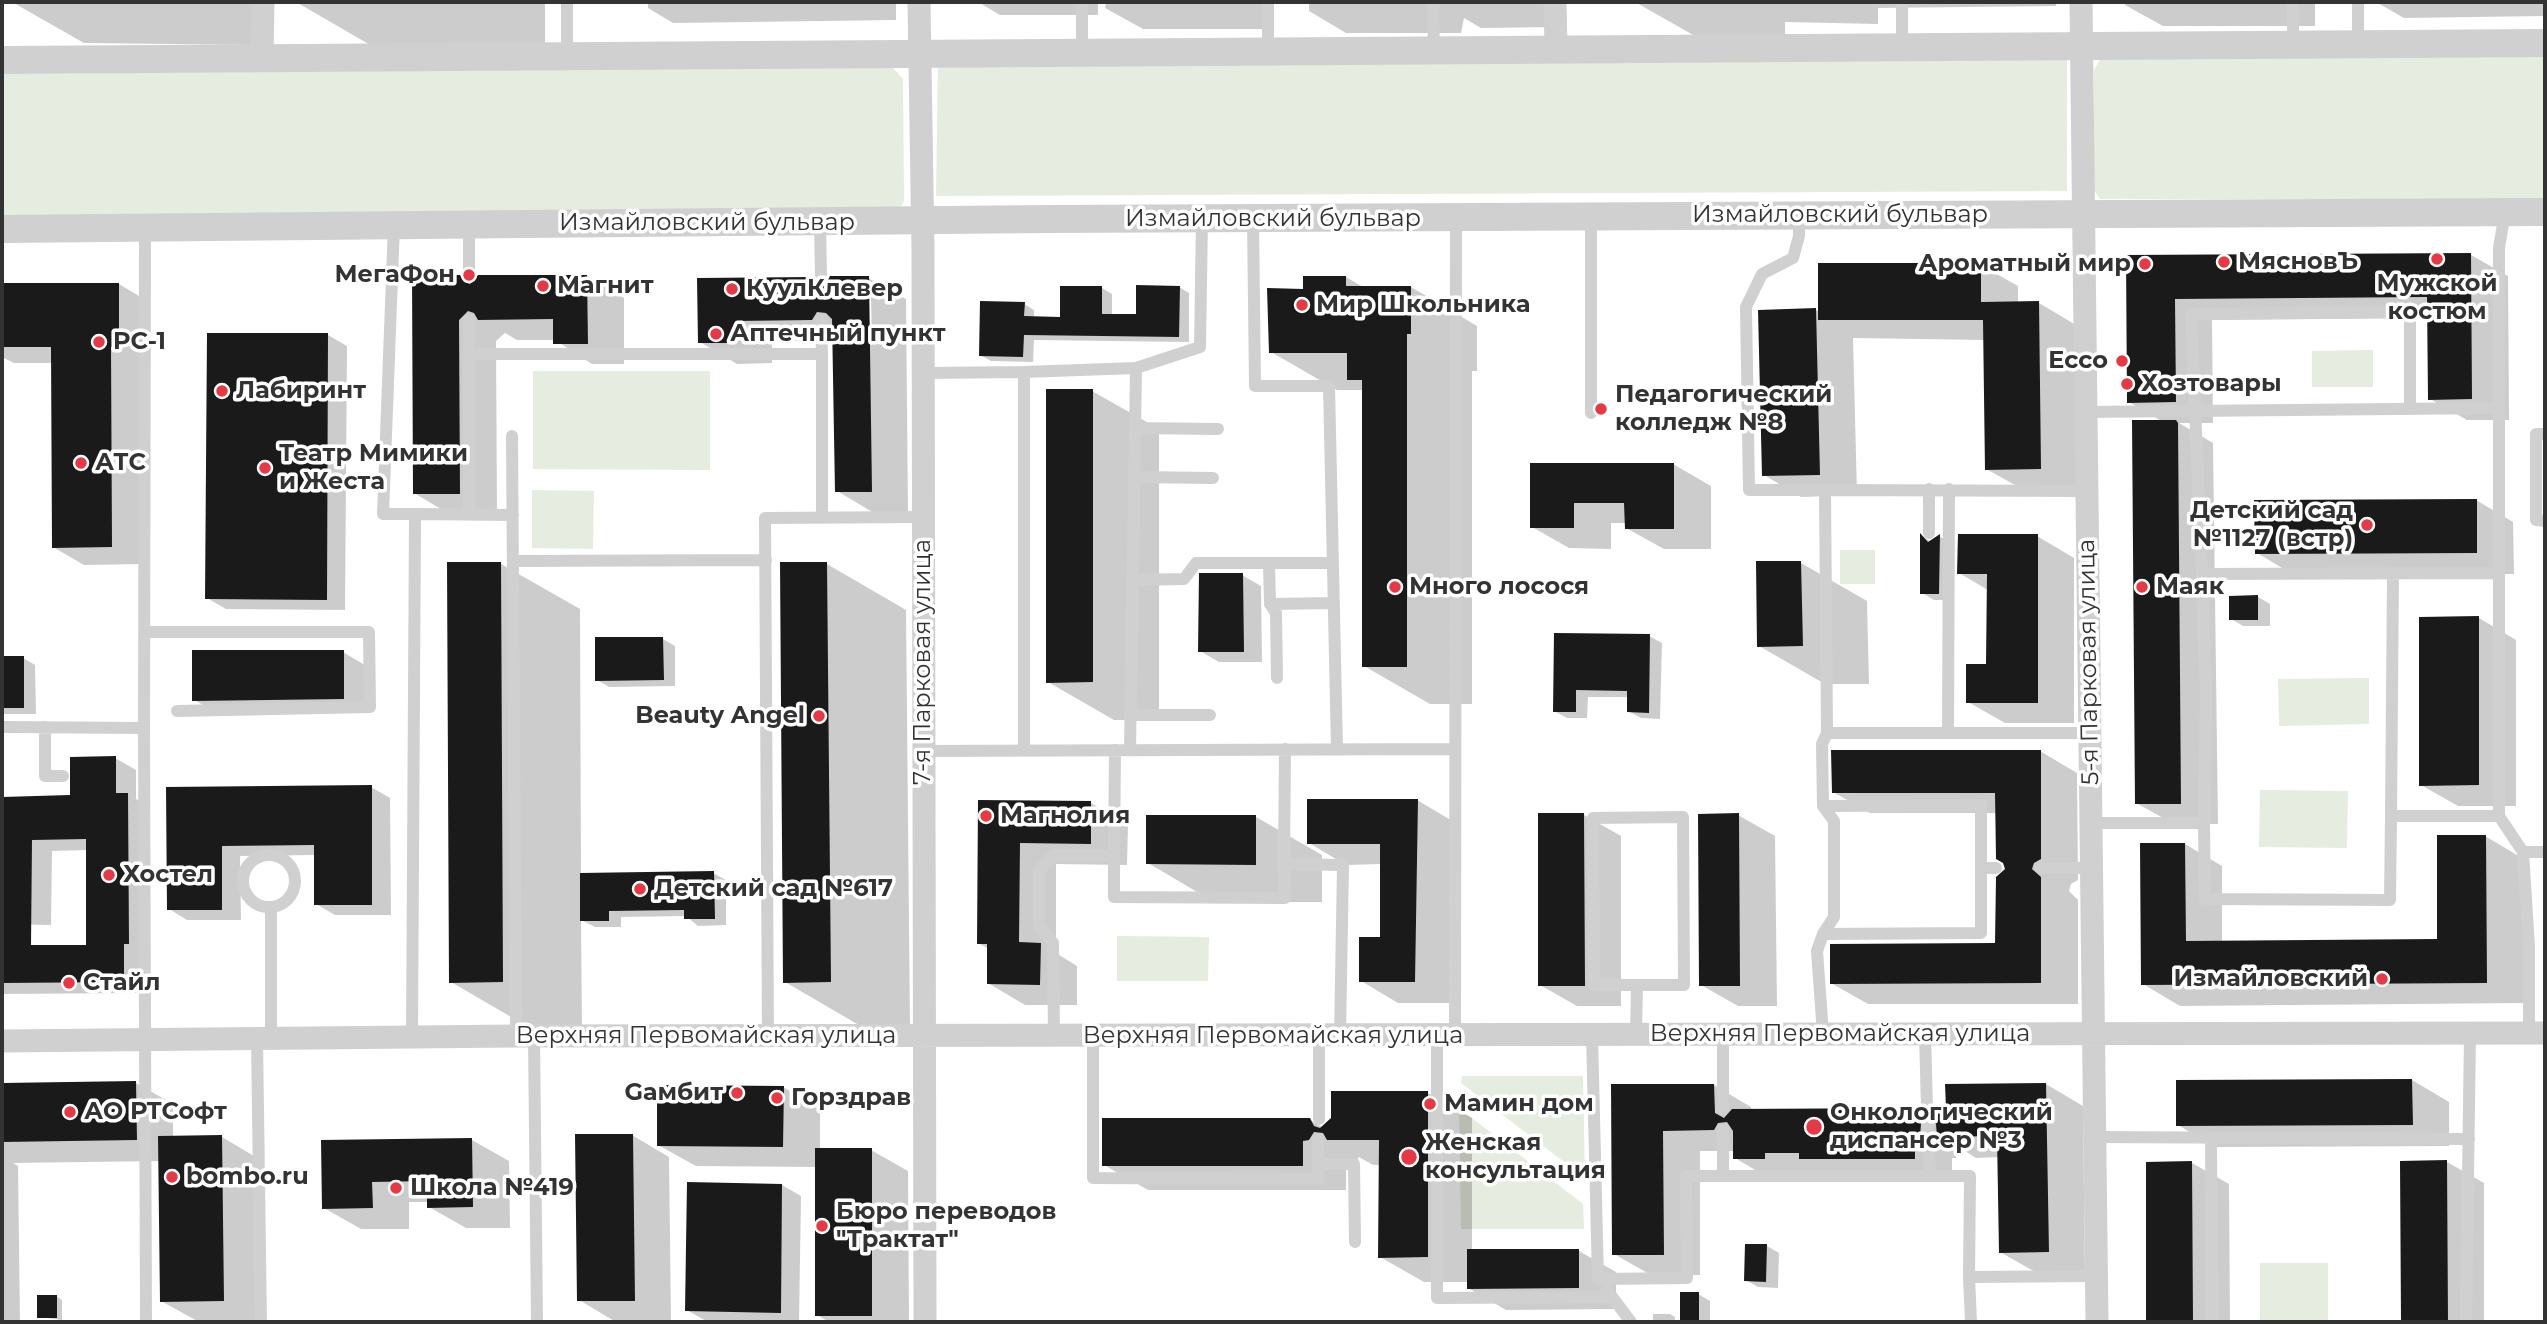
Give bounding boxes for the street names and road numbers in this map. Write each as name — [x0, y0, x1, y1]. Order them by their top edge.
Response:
street label: Измайловский бульвар — [1692, 201, 1988, 229]
street label: Измайловский бульвар — [1125, 205, 1421, 233]
street label: Измайловский бульвар — [559, 209, 855, 237]
street label: 7-я Парковая улица — [909, 539, 937, 785]
street label: 5-я Парковая улица — [2072, 539, 2106, 785]
street label: Верхняя Первомайская улица — [1650, 1020, 2030, 1048]
street label: Верхняя Первомайская улица — [516, 1022, 896, 1050]
street label: Верхняя Первомайская улица — [1083, 1022, 1463, 1050]

